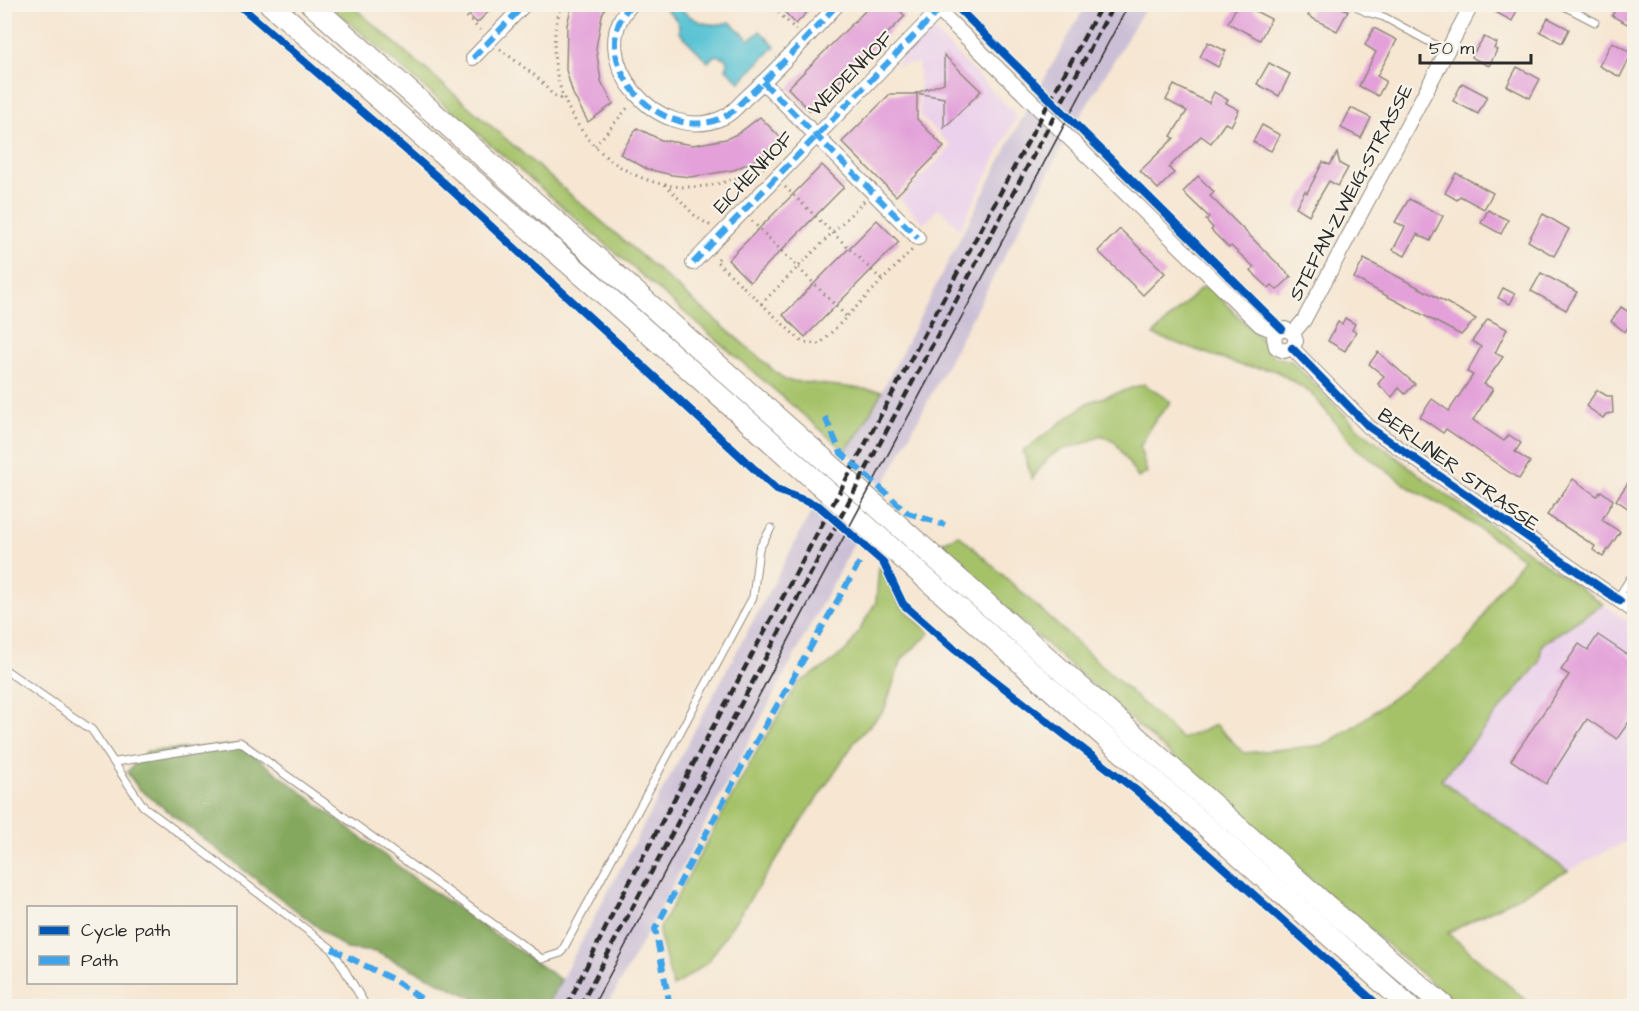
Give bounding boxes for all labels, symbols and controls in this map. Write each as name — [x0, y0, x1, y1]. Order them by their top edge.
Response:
street label: WEIDENHOF — [802, 25, 900, 123]
scale bar — [1420, 27, 1531, 65]
text: 50 m — [1429, 36, 1474, 61]
street label: STEFAN-ZWEIG-STRASSE — [1282, 79, 1420, 306]
street label: EICHENHOF — [707, 125, 800, 220]
street label: BERLINER STRASSE — [1372, 402, 1545, 538]
legend — [27, 906, 237, 984]
text: Cycle path — [81, 918, 170, 944]
text: Path — [81, 948, 118, 973]

